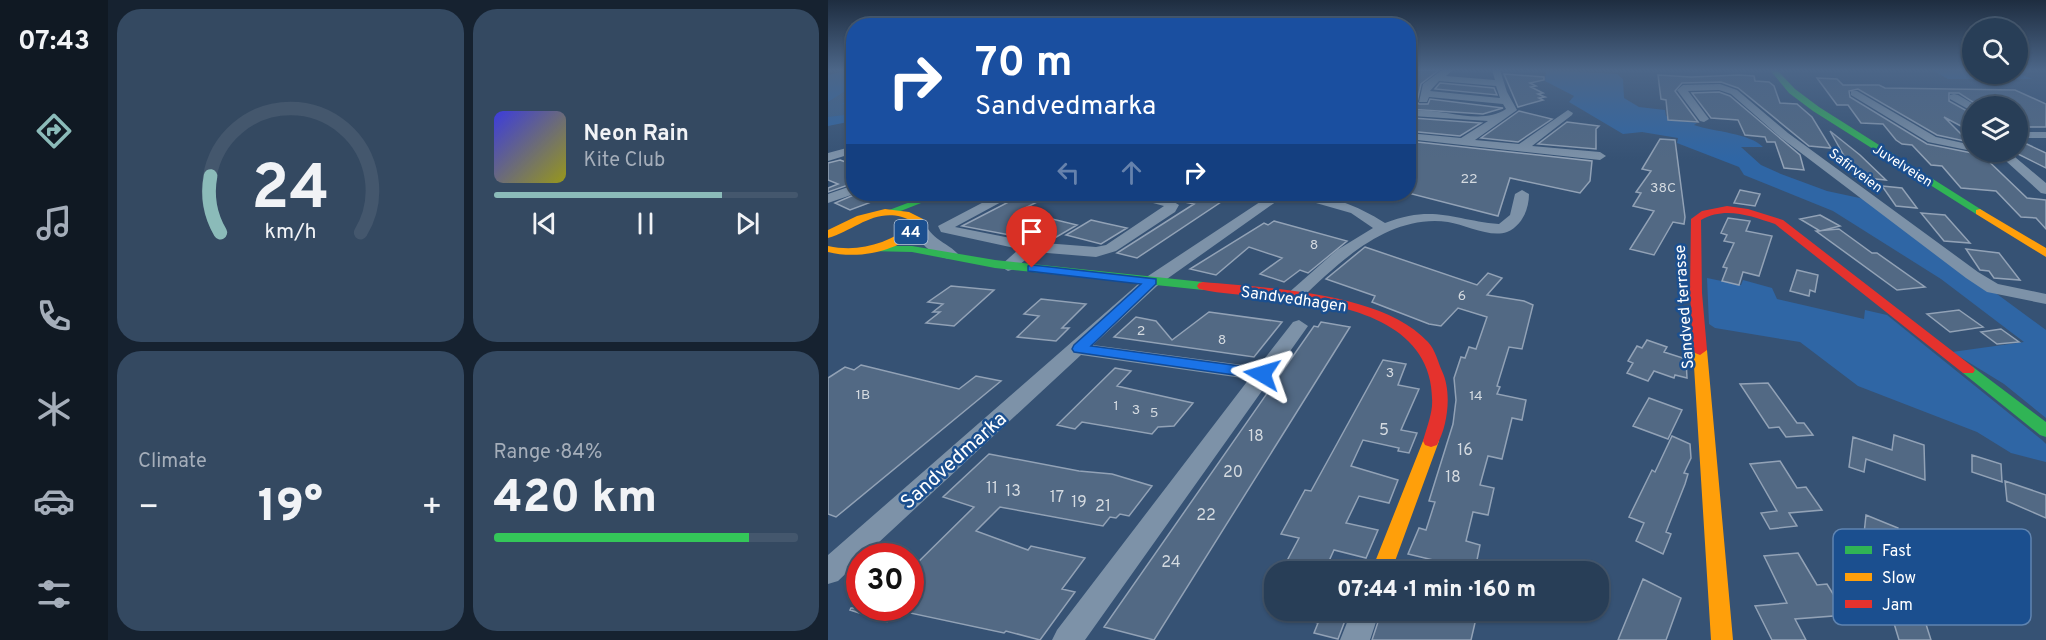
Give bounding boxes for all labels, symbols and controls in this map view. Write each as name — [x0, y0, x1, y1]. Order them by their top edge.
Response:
map controls — [1962, 18, 2028, 162]
button: search — [1962, 18, 2028, 84]
text: 07:43 — [18, 25, 90, 59]
text: 70 m — [975, 38, 1073, 91]
icon: right — [876, 42, 954, 120]
text: Sandvedmarka — [975, 90, 1156, 124]
button: layers — [1962, 96, 2028, 162]
icon: directions — [33, 110, 75, 152]
text: Neon Rain — [584, 121, 689, 148]
street label: Juvelveien — [1869, 141, 1935, 191]
street label: Safirveien — [1825, 145, 1885, 197]
text: Kite Club — [584, 148, 665, 174]
text: 24 — [251, 152, 329, 231]
icon: left — [1052, 156, 1085, 189]
icon: ahead — [1115, 156, 1148, 189]
icon: right — [1178, 156, 1211, 189]
house number: 22 — [1460, 171, 1478, 188]
house number: 38C — [1650, 180, 1676, 197]
icon: music — [33, 202, 75, 244]
pin — [1006, 206, 1057, 268]
icon: previous — [528, 207, 561, 240]
icon: pause — [629, 207, 662, 240]
icon: next — [731, 207, 764, 240]
icon: arrive — [1015, 215, 1048, 248]
text: km/h — [264, 219, 316, 246]
road number: 44 — [894, 220, 928, 244]
house number: 8 — [1310, 237, 1318, 254]
street label: Sandved terrasse — [1671, 244, 1699, 370]
street label: Sandvedhagen — [1239, 283, 1348, 317]
house number: 6 — [1458, 288, 1466, 305]
icon: phone — [33, 295, 75, 337]
house number: 2 — [1137, 323, 1145, 340]
house number: 8 — [1218, 332, 1226, 349]
position arrow — [1230, 342, 1294, 406]
house number: 3 — [1386, 365, 1394, 382]
house number: 1B — [856, 387, 870, 404]
icon: climate — [33, 388, 75, 430]
house number: 14 — [1469, 388, 1483, 405]
house number: 1 — [1113, 398, 1119, 415]
house number: 3 — [1132, 402, 1140, 419]
house number: 5 — [1150, 405, 1158, 422]
street label: Sandvedmarka — [896, 407, 1013, 516]
house number: 5 — [1379, 421, 1389, 441]
house number: 18 — [1248, 427, 1264, 447]
text: Range · 84% — [494, 440, 602, 466]
house number: 16 — [1457, 441, 1473, 461]
text: Climate — [138, 449, 207, 475]
house number: 20 — [1223, 463, 1243, 483]
house number: 18 — [1445, 468, 1461, 488]
text: 420 km — [494, 471, 657, 528]
house number: 11 — [986, 479, 998, 499]
icon: car — [33, 480, 75, 522]
text: 19° — [258, 480, 323, 537]
house number: 13 — [1005, 482, 1021, 502]
text: − — [138, 488, 159, 530]
text: + — [421, 488, 442, 530]
house number: 17 — [1050, 488, 1064, 508]
house number: 19 — [1071, 493, 1087, 513]
house number: 21 — [1095, 497, 1111, 517]
house number: 22 — [1196, 506, 1216, 526]
legend — [1833, 529, 2031, 625]
text: Fast — [1882, 542, 1912, 562]
speed limit sign: 30 — [846, 543, 924, 621]
house number: 24 — [1161, 553, 1181, 573]
text: Slow — [1882, 569, 1916, 589]
icon: filters — [33, 573, 75, 615]
text: 07:44 · 1 min · 160 m — [1337, 577, 1536, 604]
text: Jam — [1882, 596, 1913, 616]

